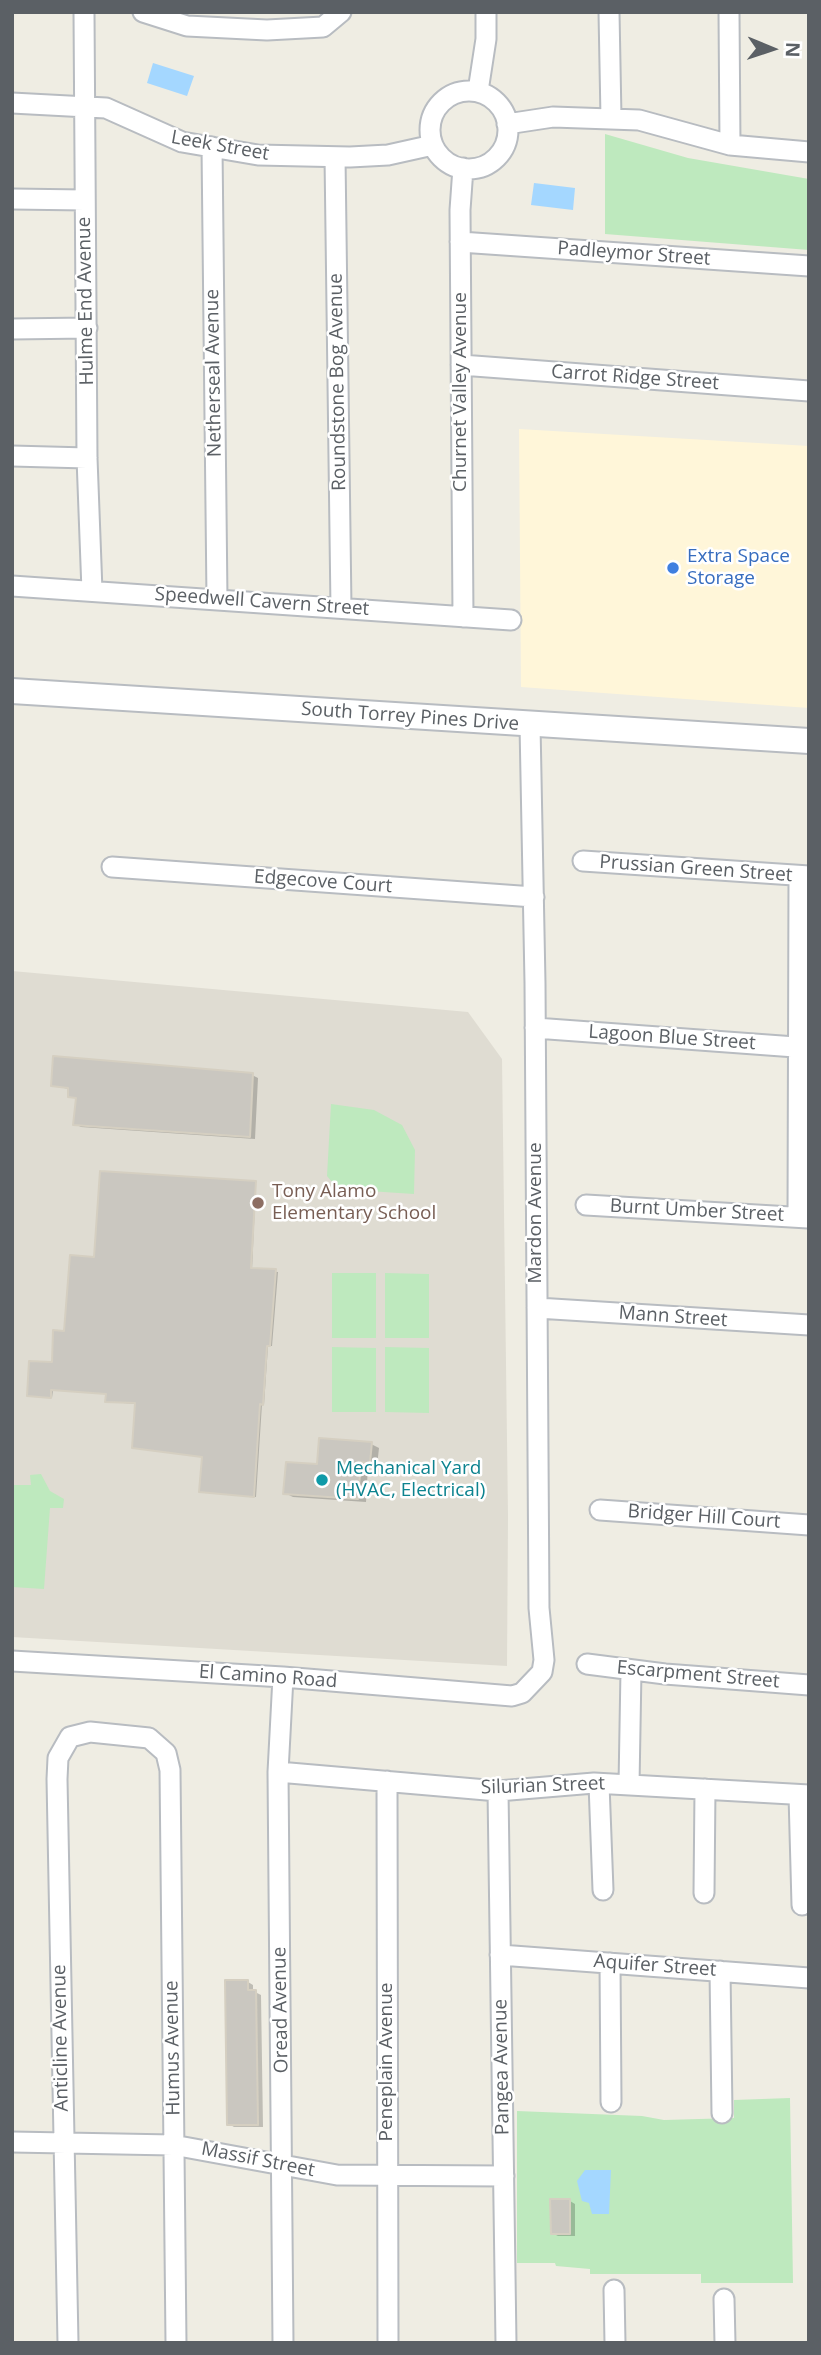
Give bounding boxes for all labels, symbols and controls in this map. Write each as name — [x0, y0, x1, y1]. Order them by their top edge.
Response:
north arrow — [737, 14, 807, 84]
text: N — [780, 42, 806, 58]
street label: Leek Street — [169, 126, 271, 166]
street label: Hulme End Avenue — [73, 217, 99, 385]
street label: Padleymor Street — [557, 237, 711, 271]
street label: Roundstone Bog Avenue — [325, 273, 351, 491]
street label: Netherseal Avenue — [201, 289, 227, 457]
street label: Churnet Valley Avenue — [450, 292, 472, 492]
street label: Carrot Ridge Street — [550, 361, 720, 395]
place label: Extra Space Storage — [687, 546, 790, 590]
marker: Extra Space Storage — [665, 560, 681, 576]
street label: Speedwell Cavern Street — [154, 583, 370, 621]
street label: South Torrey Pines Drive — [300, 698, 520, 736]
street label: Prussian Green Street — [599, 851, 793, 887]
street label: Edgecove Court — [253, 866, 393, 898]
street label: Lagoon Blue Street — [588, 1021, 756, 1055]
street label: Mardon Avenue — [525, 1142, 547, 1284]
place label: Tony Alamo Elementary School — [272, 1181, 436, 1225]
marker: Tony Alamo Elementary School — [250, 1195, 266, 1211]
street label: Burnt Umber Street — [609, 1195, 785, 1227]
street label: Mann Street — [618, 1302, 728, 1332]
place label: Mechanical Yard (HVAC, Electrical) — [336, 1458, 485, 1502]
marker: Mechanical Yard (HVAC, Electrical) — [314, 1472, 330, 1488]
street label: Bridger Hill Court — [627, 1500, 781, 1534]
street label: Escarpment Street — [616, 1657, 780, 1693]
street label: El Camino Road — [198, 1661, 338, 1693]
street label: Silurian Street — [480, 1772, 606, 1800]
street label: Oread Avenue — [268, 1947, 294, 2073]
street label: Aquifer Street — [593, 1950, 717, 1982]
street label: Anticline Avenue — [48, 1964, 74, 2112]
street label: Humus Avenue — [160, 1980, 186, 2116]
street label: Peneplain Avenue — [376, 1983, 398, 2141]
street label: Pangea Avenue — [489, 1999, 515, 2135]
street label: Massif Street — [199, 2138, 317, 2182]

